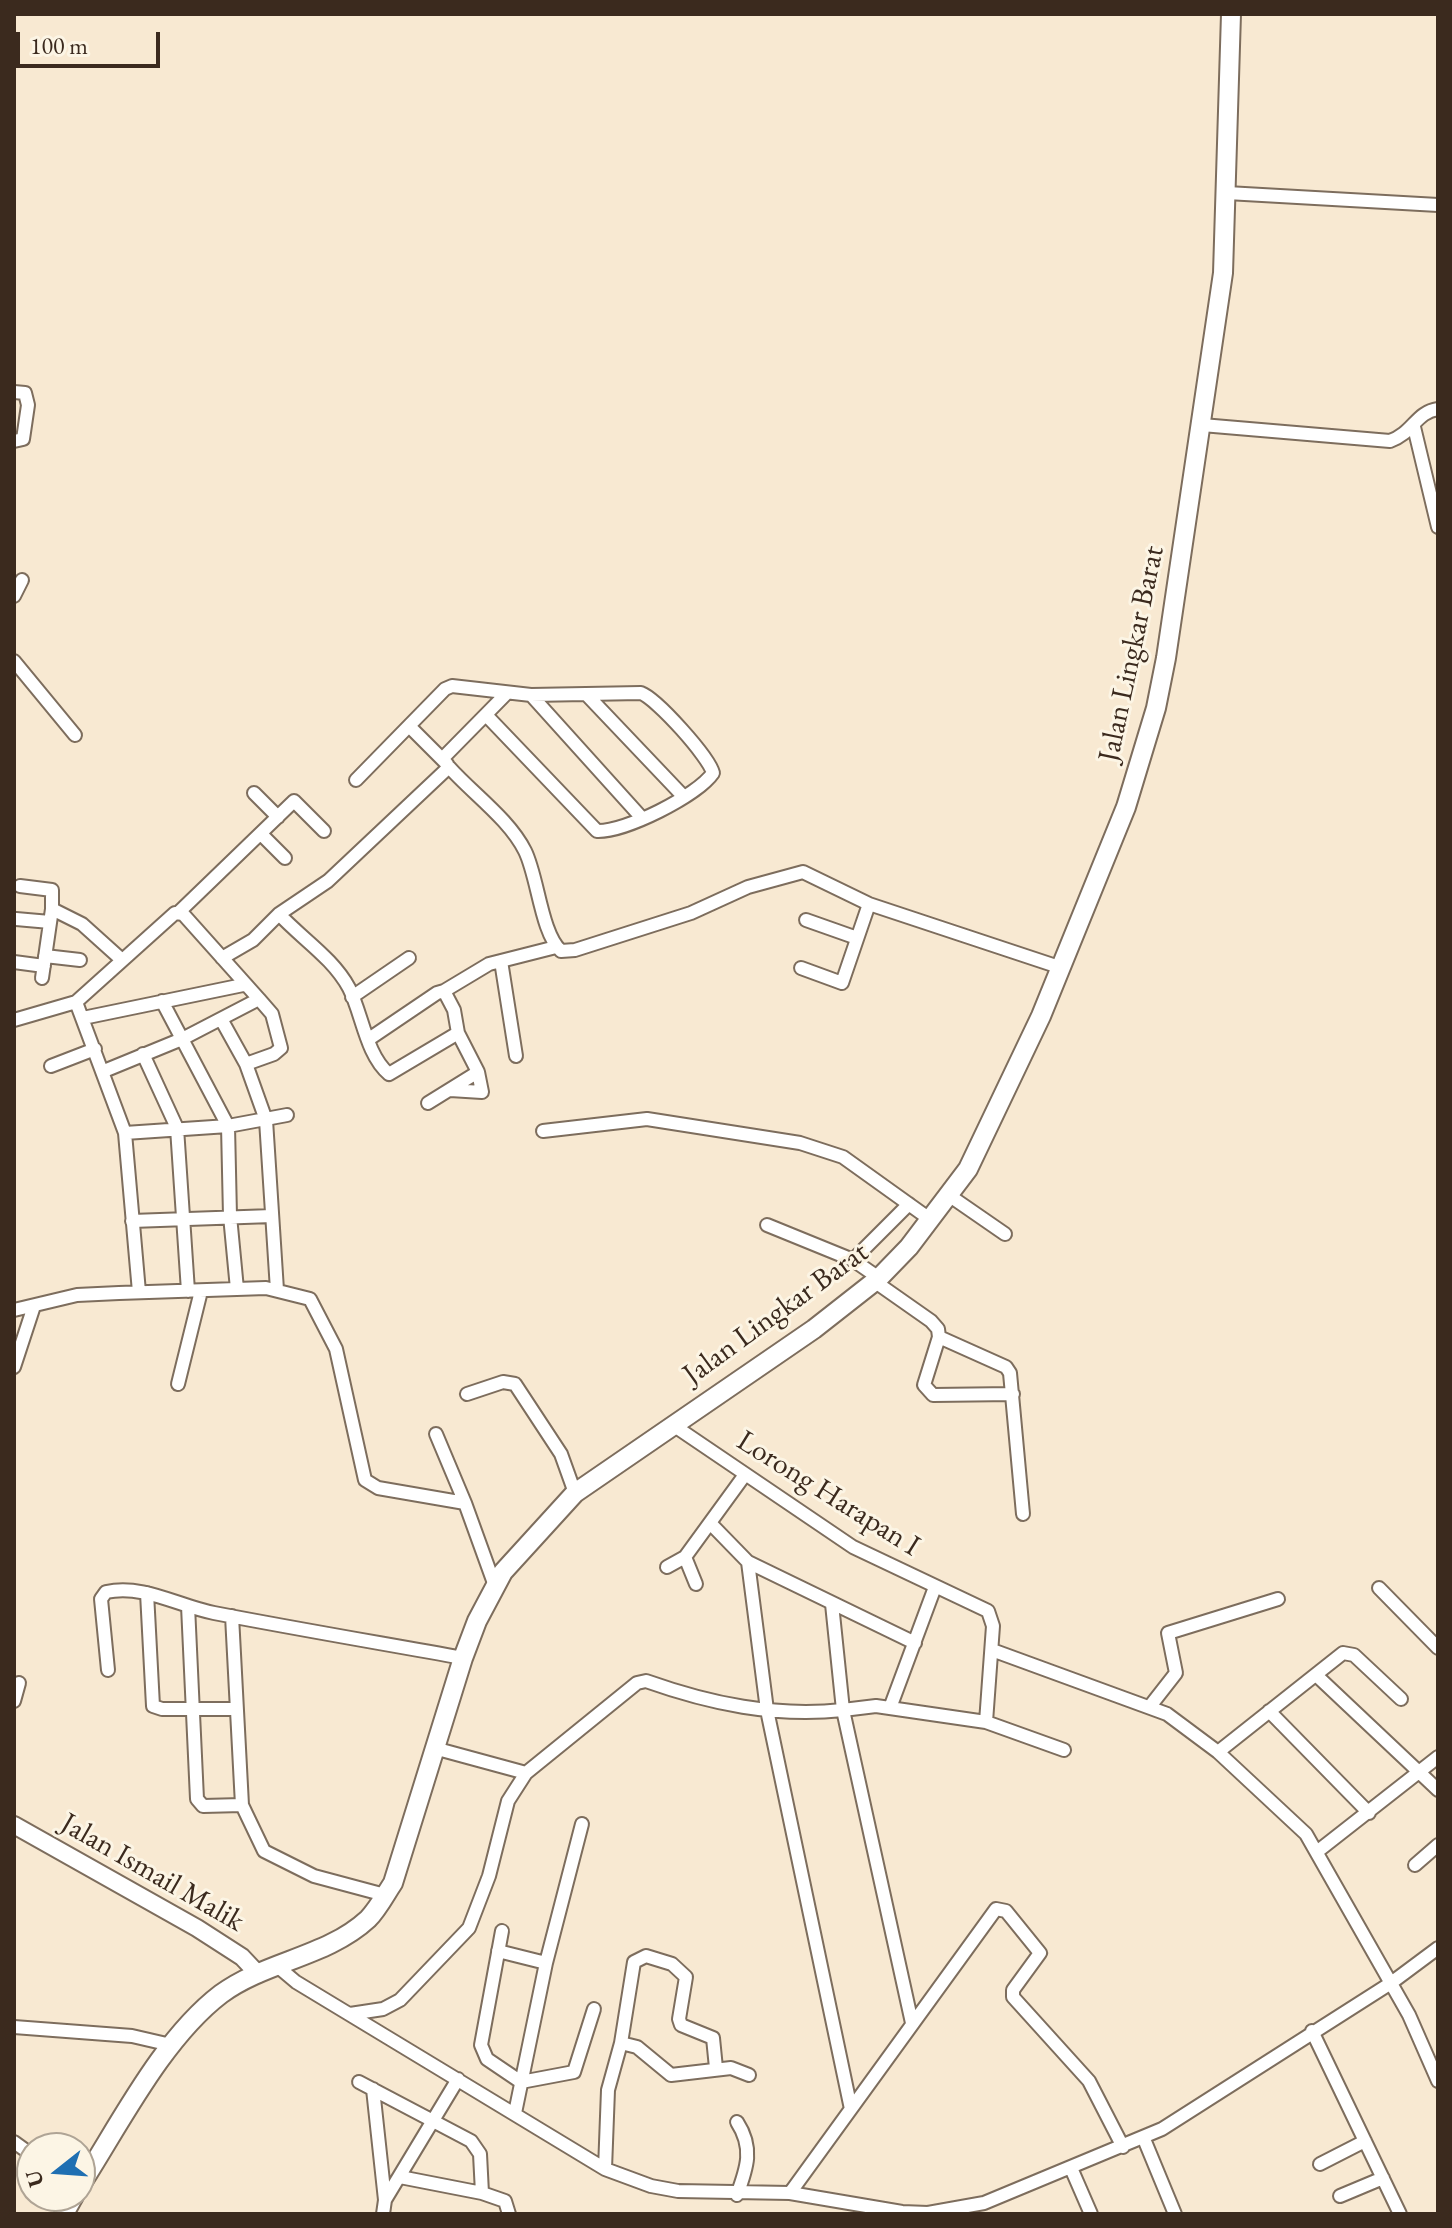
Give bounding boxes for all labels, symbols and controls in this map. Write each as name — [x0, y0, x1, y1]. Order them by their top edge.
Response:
scale bar — [20, 16, 164, 66]
text: 100 m — [30, 30, 88, 61]
street label: Jalan Lingkar Barat — [1092, 543, 1172, 765]
street label: Jalan Lingkar Barat — [676, 1235, 876, 1393]
street label: Lorong Harapan I — [730, 1423, 926, 1565]
street label: Jalan Ismail Malik — [54, 1806, 250, 1940]
north arrow — [16, 2132, 96, 2212]
text: U — [18, 2167, 51, 2191]

